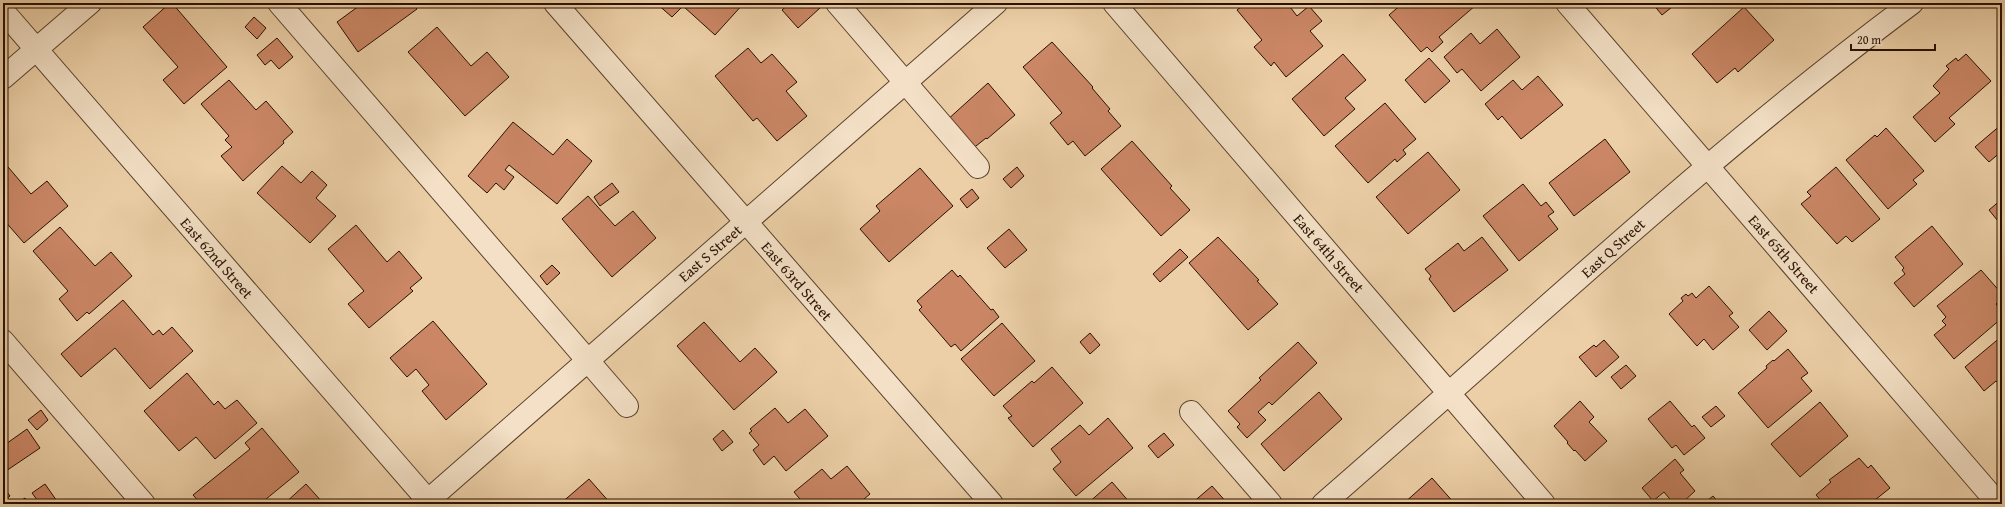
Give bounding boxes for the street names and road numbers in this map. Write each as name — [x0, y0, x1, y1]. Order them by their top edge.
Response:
street label: East 64th Street — [1289, 209, 1370, 298]
street label: East 65th Street — [1744, 210, 1825, 299]
street label: East 62nd Street — [176, 213, 259, 304]
street label: East Q Street — [1576, 213, 1650, 282]
street label: East S Street — [674, 219, 747, 286]
street label: East 63rd Street — [757, 237, 838, 326]

